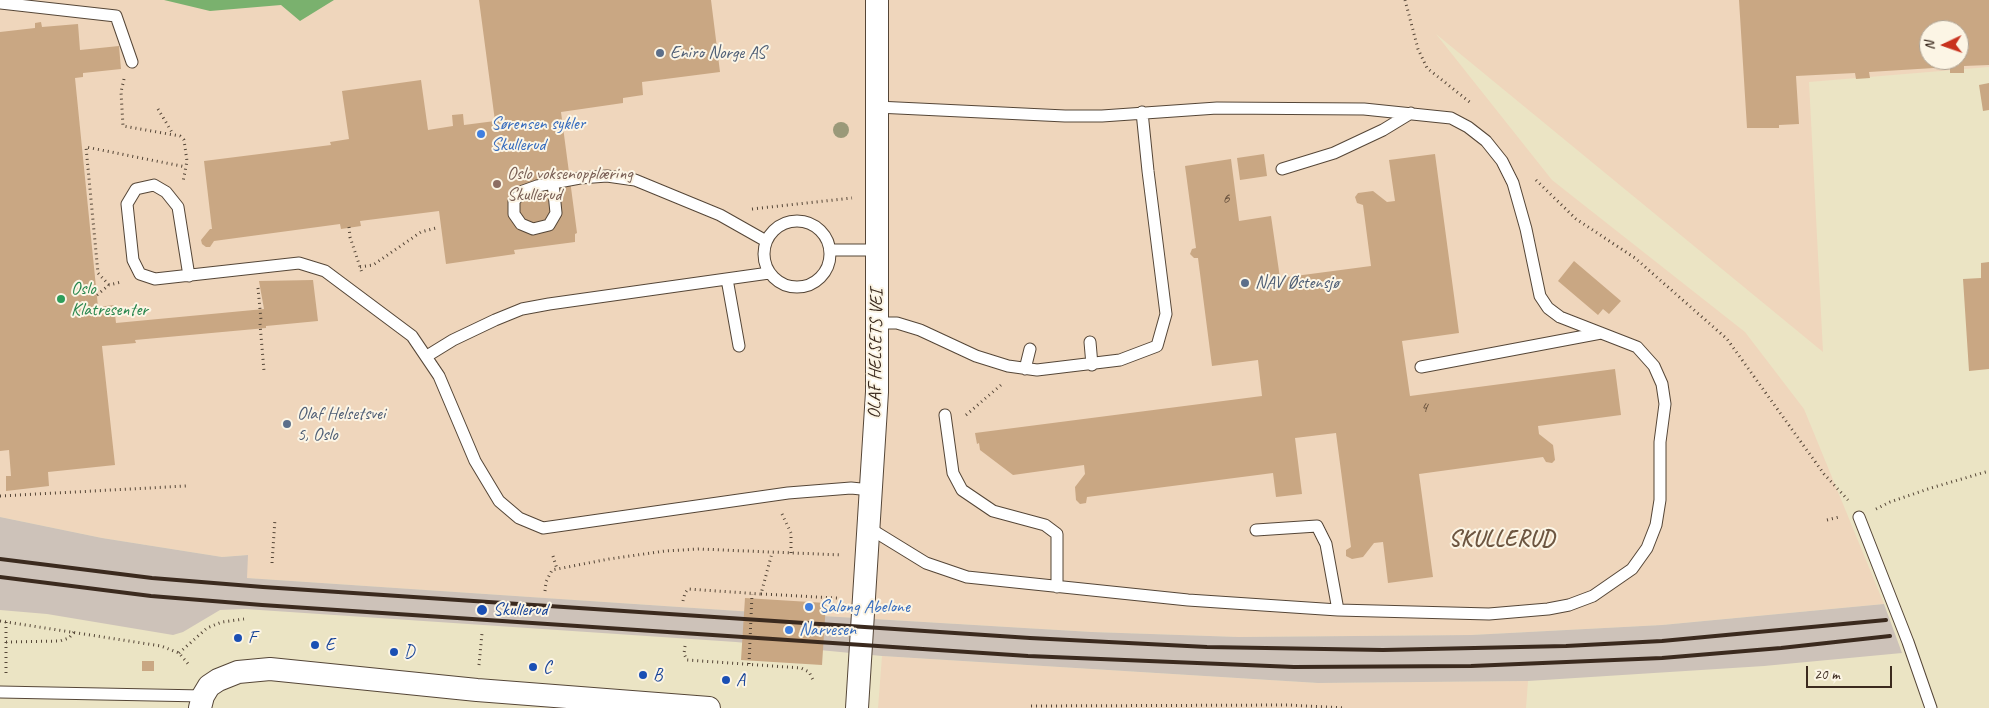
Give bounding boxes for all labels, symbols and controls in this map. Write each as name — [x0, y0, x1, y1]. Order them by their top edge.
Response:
north arrow — [1919, 20, 1969, 70]
text: N — [1921, 41, 1938, 51]
place label: Eniro Norge AS — [670, 42, 766, 64]
marker: Eniro Norge AS — [654, 47, 666, 59]
place label: Sørensen sykler Skullerud — [491, 113, 585, 156]
marker: Sørensen sykler Skullerud — [475, 128, 487, 140]
place label: Oslo voksenopplæring Skullerud — [507, 163, 633, 205]
marker: Oslo voksenopplæring Skullerud — [491, 178, 503, 190]
house number: 6 — [1223, 190, 1229, 208]
place label: NAV Østensjø — [1255, 272, 1339, 294]
marker: NAV Østensjø — [1239, 277, 1251, 289]
place label: Oslo Klatresenter — [71, 278, 148, 320]
street label: OLAF HELSETS VEI — [864, 289, 888, 419]
marker: Oslo Klatresenter — [55, 293, 67, 305]
house number: 4 — [1421, 399, 1427, 417]
place label: Olaf Helsetsvei 5, Oslo — [297, 403, 385, 446]
marker: Olaf Helsetsvei 5, Oslo — [281, 418, 293, 430]
district label: SKULLERUD — [1448, 527, 1556, 553]
place label: Salong Abelone — [819, 596, 910, 618]
place label: Skullerud — [493, 599, 547, 621]
marker: Salong Abelone — [803, 601, 815, 613]
marker: Skullerud — [475, 603, 489, 617]
place label: Narvesen — [799, 619, 856, 641]
marker: Narvesen — [783, 624, 795, 636]
place label: F — [248, 627, 256, 649]
marker: F — [232, 632, 244, 644]
place label: E — [325, 634, 335, 656]
marker: E — [309, 639, 321, 651]
place label: D — [404, 641, 414, 663]
marker: D — [388, 646, 400, 658]
place label: C — [543, 656, 551, 678]
scale bar — [1809, 656, 1895, 688]
marker: C — [527, 661, 539, 673]
place label: B — [653, 664, 662, 686]
text: 20 m — [1814, 665, 1840, 684]
marker: B — [637, 669, 649, 681]
place label: A — [736, 669, 745, 691]
marker: A — [720, 674, 732, 686]

